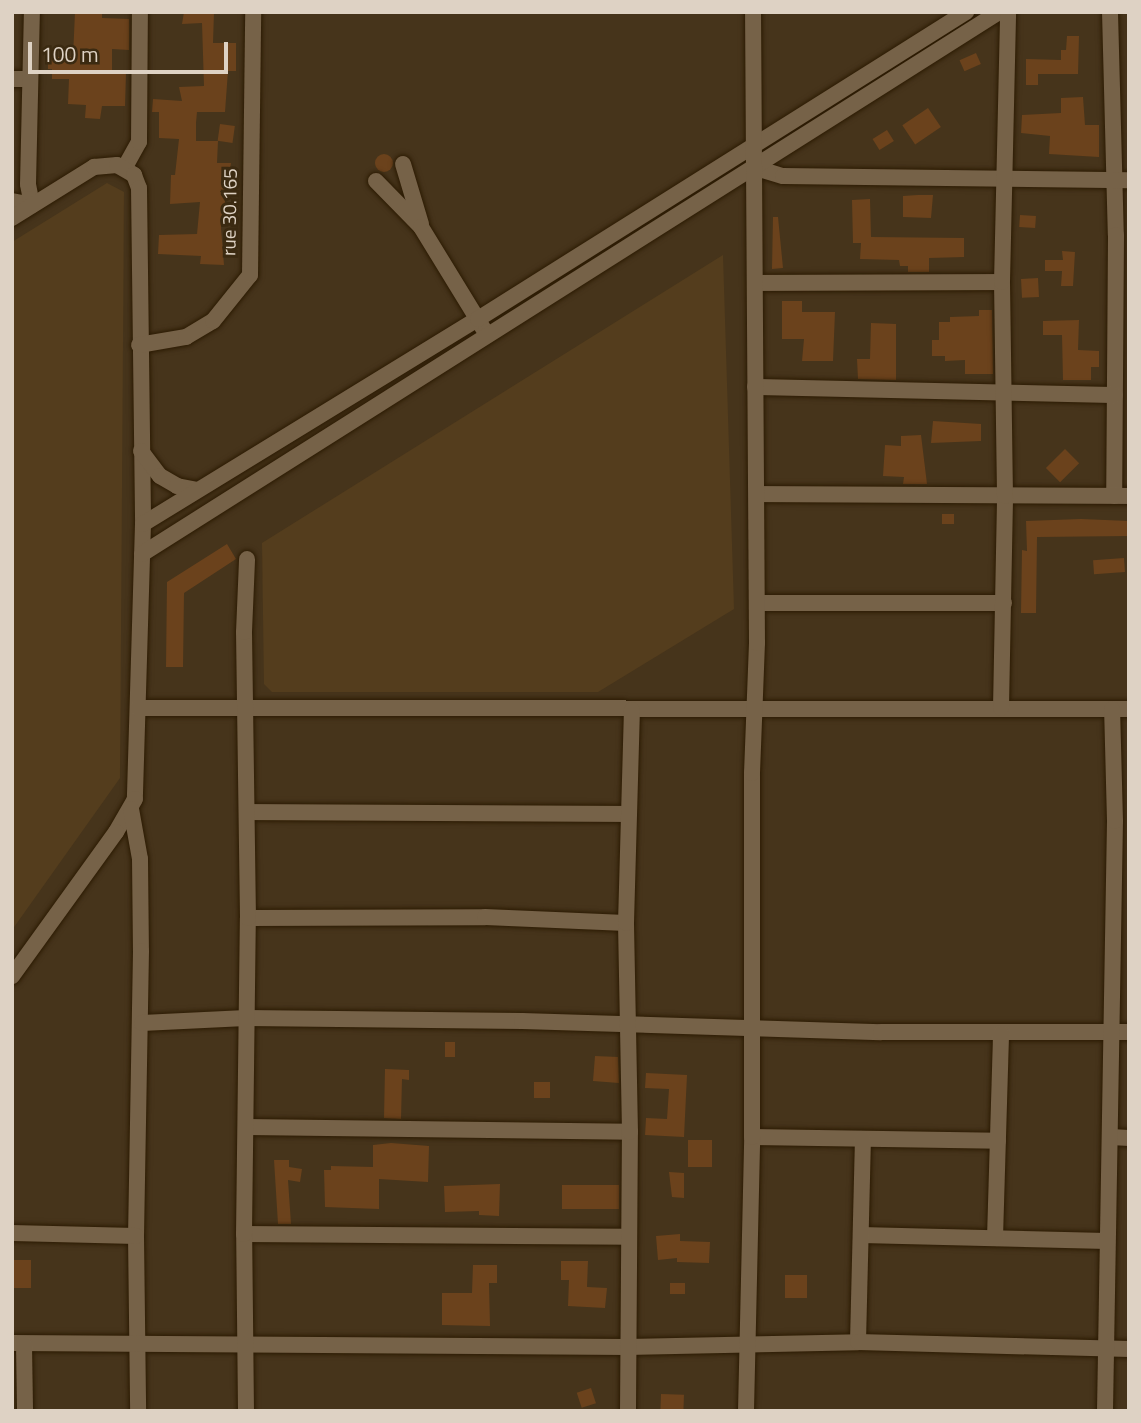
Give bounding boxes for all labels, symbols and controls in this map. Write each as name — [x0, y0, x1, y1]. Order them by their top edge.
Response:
scale bar — [32, 28, 231, 72]
text: 100 m — [41, 38, 98, 70]
street label: rue 30.165 — [217, 168, 241, 256]

